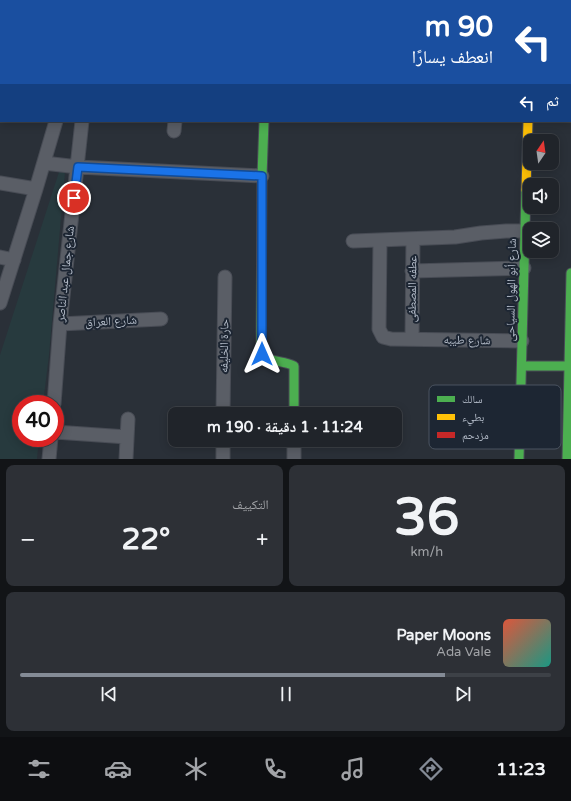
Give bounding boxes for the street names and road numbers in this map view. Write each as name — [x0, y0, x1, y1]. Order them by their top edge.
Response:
street label: شارع جمال عبد الناصر — [53, 225, 78, 324]
street label: شارع أبو الهول السياحى — [503, 238, 520, 342]
street label: عطفه المصطفى — [404, 255, 420, 323]
street label: شارع العراق — [85, 313, 137, 330]
street label: حارة الخليفه — [217, 319, 232, 373]
street label: شارع طيبه — [443, 333, 491, 348]

